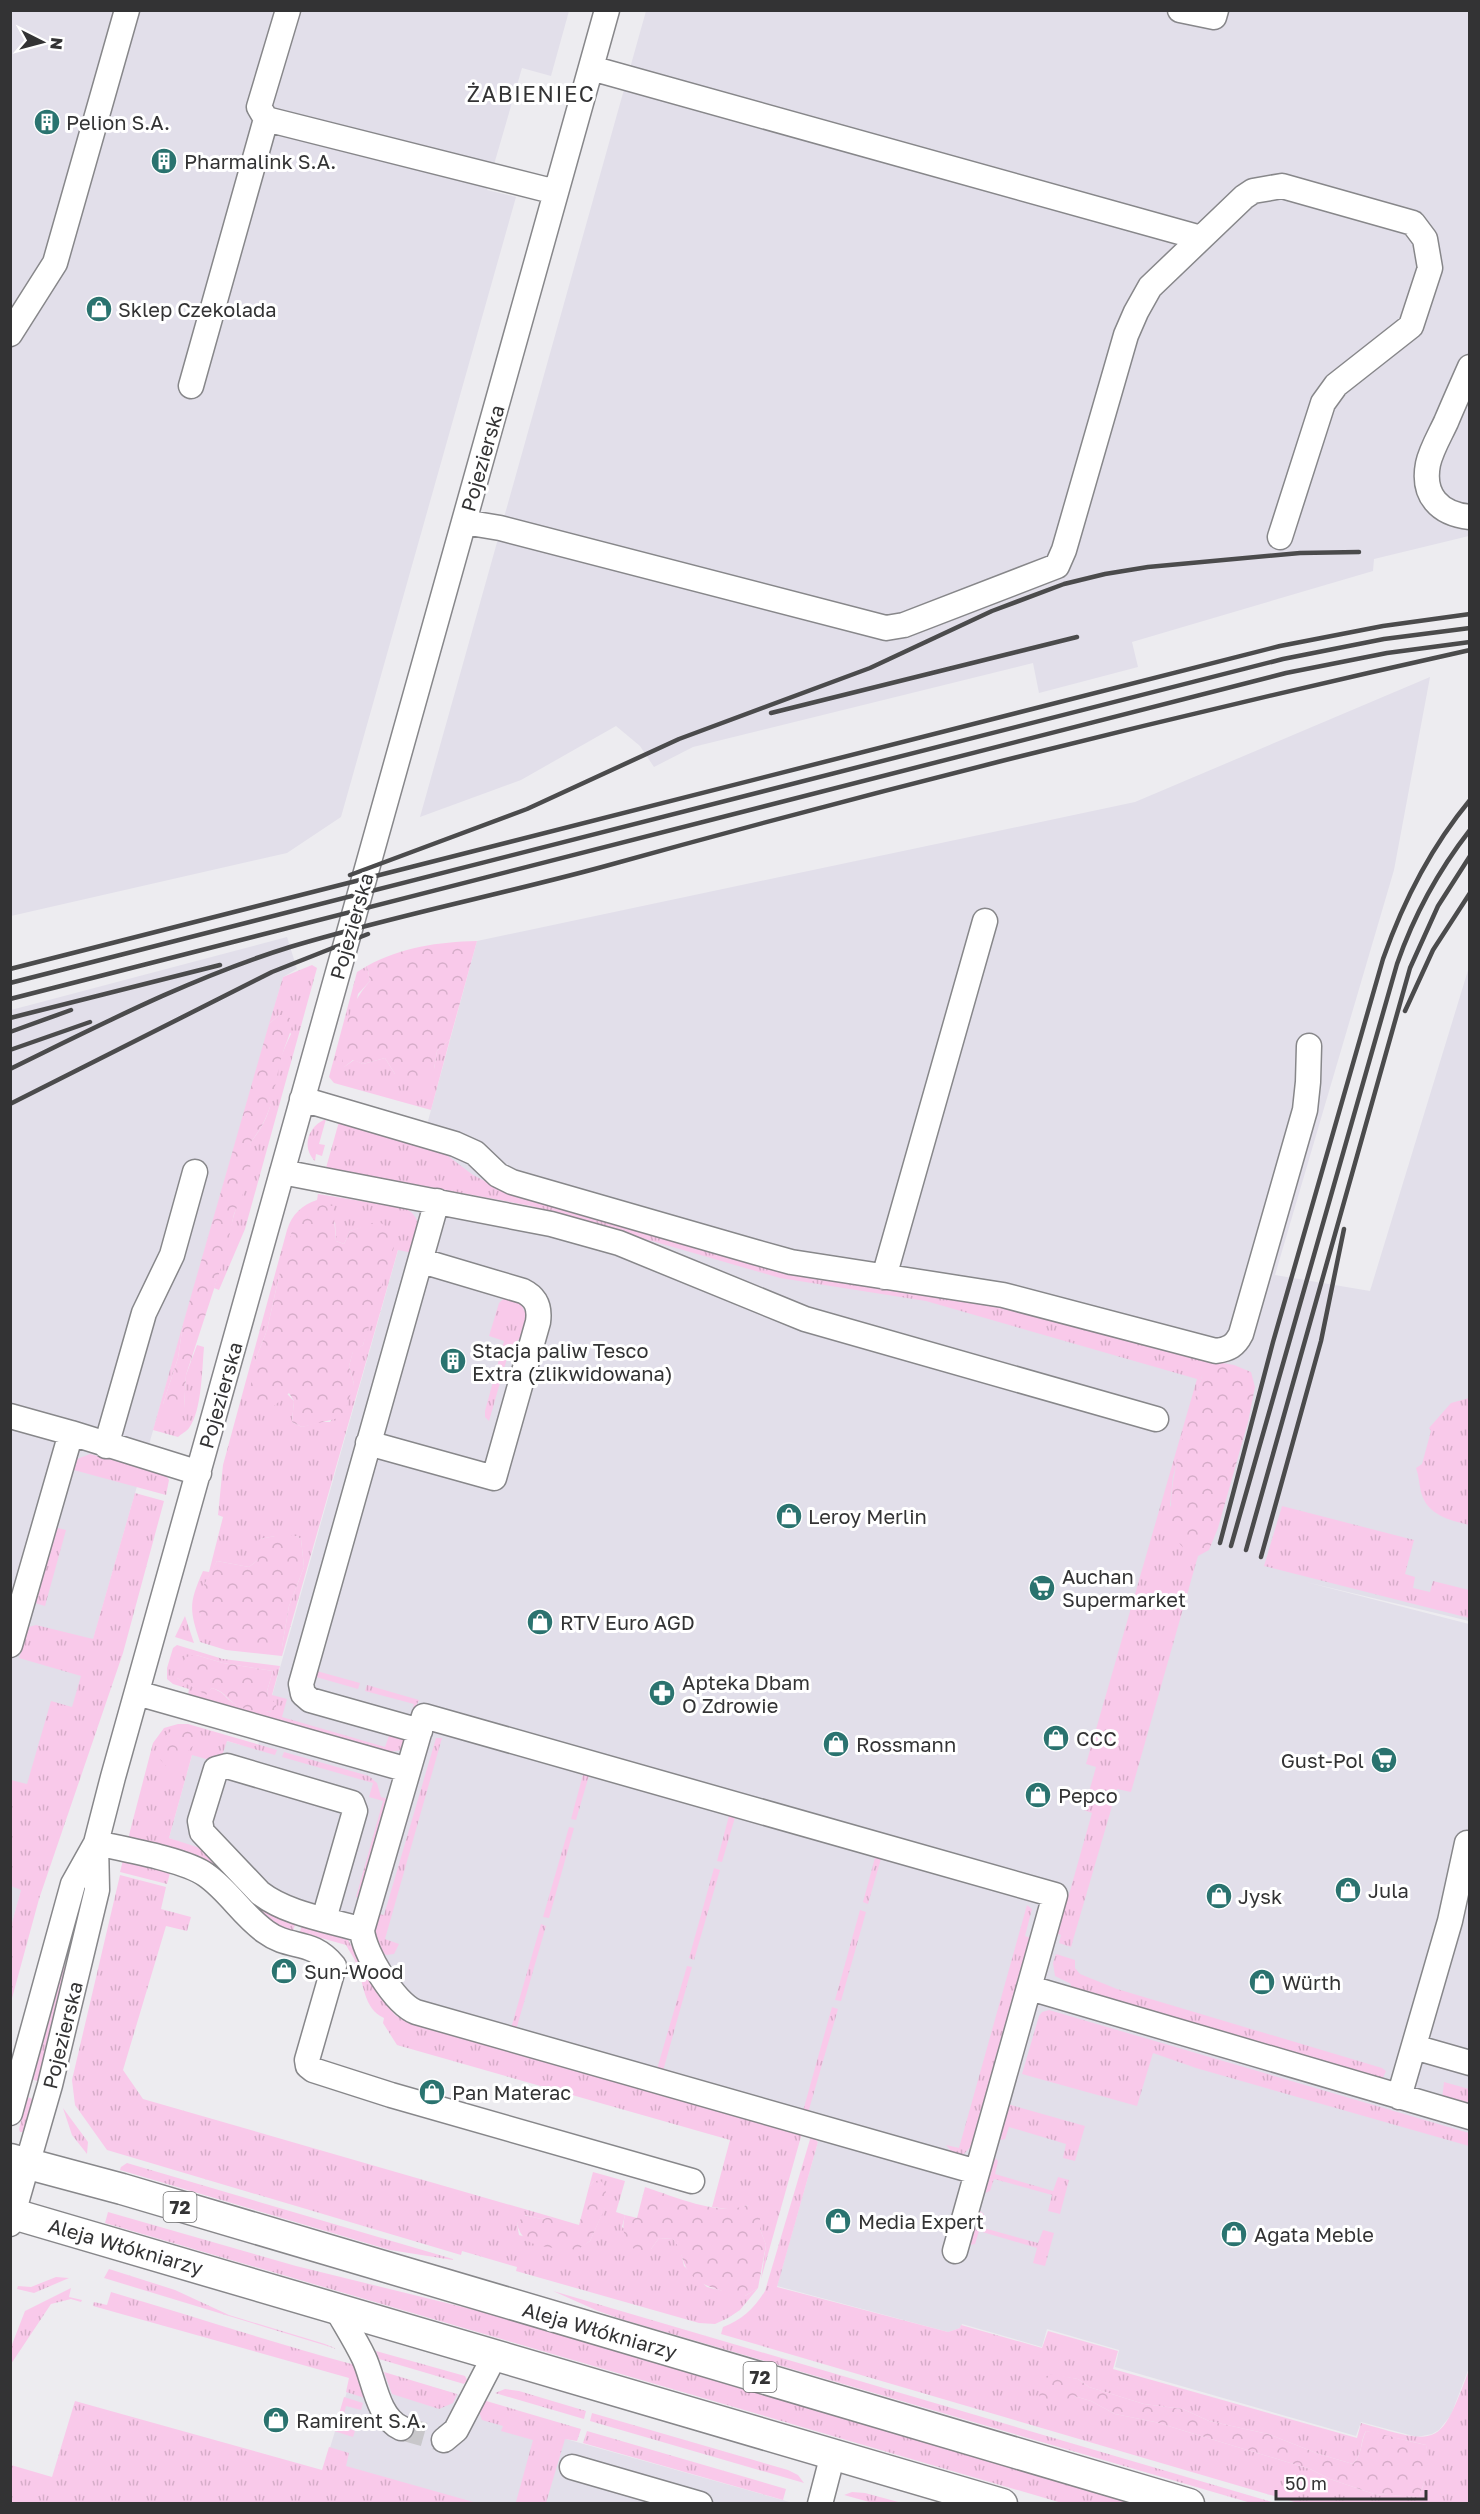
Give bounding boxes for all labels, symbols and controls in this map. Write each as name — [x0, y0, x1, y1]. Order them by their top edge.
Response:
north arrow — [12, 12, 72, 72]
text: N — [46, 36, 67, 51]
district label: ŻABIENIEC — [467, 80, 595, 107]
building icon: Pelion S.A. — [32, 107, 62, 137]
place label: Pelion S.A. — [66, 110, 170, 134]
building icon: Pharmalink S.A. — [149, 146, 179, 176]
place label: Pharmalink S.A. — [184, 149, 336, 173]
shop icon: Sklep Czekolada — [84, 294, 114, 324]
place label: Sklep Czekolada — [118, 297, 277, 321]
street label: Pojezierska — [455, 402, 509, 514]
street label: Pojezierska — [324, 870, 378, 982]
place label: Stacja paliw Tesco Extra (zlikwidowana) — [472, 1338, 673, 1385]
street label: Pojezierska — [193, 1339, 247, 1451]
building icon: Stacja paliw Tesco Extra (zlikwidowana) — [438, 1346, 468, 1376]
shop icon: Leroy Merlin — [774, 1501, 804, 1531]
place label: Leroy Merlin — [808, 1504, 927, 1528]
place label: Auchan Supermarket — [1062, 1564, 1186, 1611]
supermarket icon: Auchan Supermarket — [1027, 1573, 1057, 1603]
shop icon: RTV Euro AGD — [525, 1607, 555, 1637]
place label: RTV Euro AGD — [560, 1610, 695, 1634]
place label: Apteka Dbam O Zdrowie — [682, 1670, 810, 1717]
pharmacy icon: Apteka Dbam O Zdrowie — [647, 1678, 677, 1708]
shop icon: CCC — [1041, 1723, 1071, 1753]
place label: CCC — [1076, 1726, 1117, 1750]
shop icon: Rossmann — [821, 1729, 851, 1759]
place label: Rossmann — [856, 1732, 956, 1756]
supermarket icon: Gust-Pol — [1369, 1745, 1399, 1775]
place label: Gust-Pol — [1281, 1748, 1364, 1772]
shop icon: Pepco — [1023, 1780, 1053, 1810]
place label: Pepco — [1058, 1783, 1118, 1807]
shop icon: Jula — [1333, 1875, 1363, 1905]
place label: Jula — [1368, 1878, 1409, 1902]
shop icon: Jysk — [1204, 1881, 1234, 1911]
place label: Jysk — [1238, 1884, 1282, 1908]
shop icon: Sun-Wood — [269, 1956, 299, 1986]
place label: Sun-Wood — [304, 1959, 404, 1983]
shop icon: Würth — [1247, 1967, 1277, 1997]
place label: Würth — [1282, 1970, 1341, 1994]
street label: Pojezierska — [37, 1979, 87, 2091]
shop icon: Pan Materac — [417, 2077, 447, 2107]
place label: Pan Materac — [452, 2080, 571, 2104]
road number: 72 — [164, 2192, 196, 2222]
shop icon: Media Expert — [823, 2206, 853, 2236]
place label: Media Expert — [858, 2209, 984, 2233]
street label: Aleja Włókniarzy — [46, 2212, 206, 2280]
shop icon: Agata Meble — [1219, 2219, 1249, 2249]
place label: Agata Meble — [1254, 2222, 1374, 2246]
street label: Aleja Włókniarzy — [520, 2296, 680, 2364]
road number: 72 — [744, 2362, 777, 2392]
shop icon: Ramirent S.A. — [261, 2405, 291, 2435]
place label: Ramirent S.A. — [296, 2408, 426, 2432]
scale bar — [1276, 2463, 1426, 2501]
text: 50 m — [1285, 2472, 1327, 2494]

